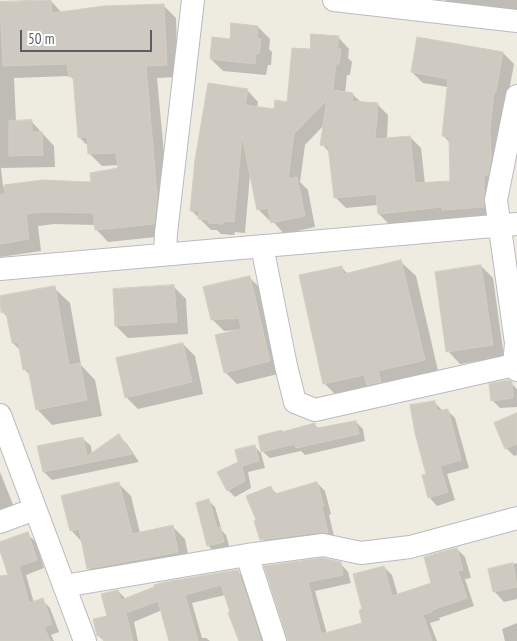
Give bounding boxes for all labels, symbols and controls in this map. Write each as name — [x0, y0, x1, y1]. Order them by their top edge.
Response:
scale bar — [22, 20, 155, 52]
text: 50 m — [28, 29, 54, 48]

